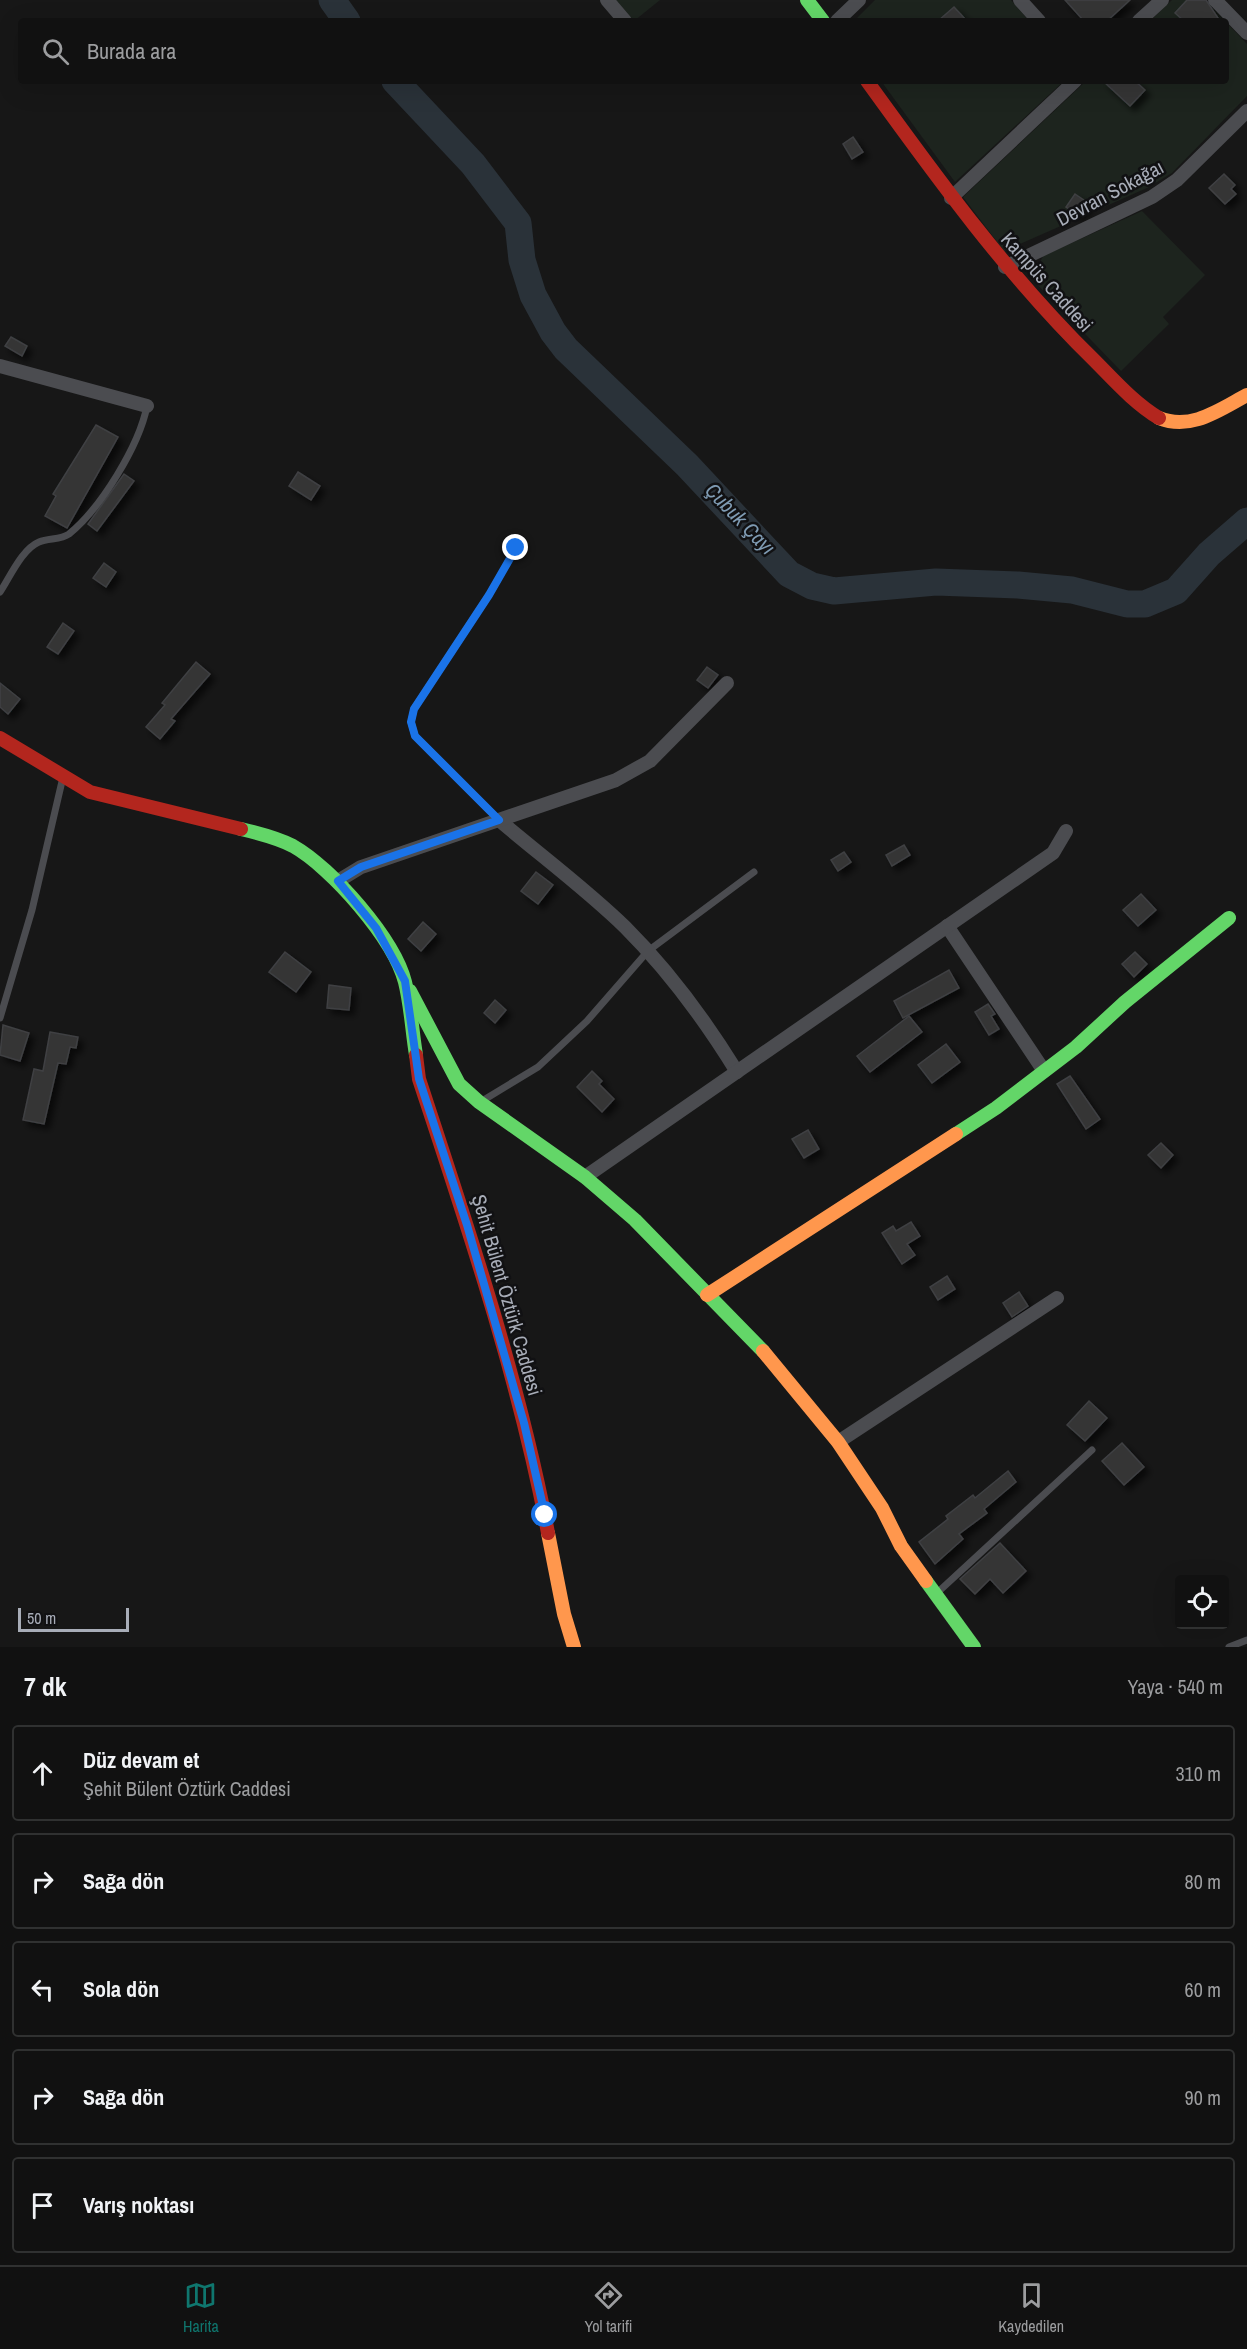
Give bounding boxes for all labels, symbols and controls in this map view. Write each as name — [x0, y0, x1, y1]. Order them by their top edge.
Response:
search box — [18, 18, 1229, 84]
icon: search — [39, 35, 72, 68]
text: Burada ara — [87, 36, 176, 66]
street label: Devran Sokağaı — [1052, 153, 1168, 232]
street label: Kampüs Caddesi — [995, 226, 1099, 337]
water label: Çubuk Çayı — [699, 476, 782, 561]
route end — [502, 534, 528, 560]
street label: Şehit Bülent Öztürk Caddesi — [466, 1191, 549, 1398]
route start — [531, 1501, 557, 1527]
map controls — [1175, 1575, 1229, 1629]
button: locate — [1175, 1575, 1229, 1629]
scale bar — [18, 1605, 129, 1632]
text: 50 m — [27, 1607, 56, 1629]
text: 7 dk — [24, 1669, 67, 1704]
text: Yaya · 540 m — [1128, 1673, 1223, 1700]
text: Düz devam et — [83, 1745, 199, 1775]
icon: ahead — [26, 1757, 59, 1790]
text: 310 m — [1175, 1760, 1221, 1787]
text: Şehit Bülent Öztürk Caddesi — [83, 1775, 291, 1802]
icon: right — [26, 1865, 59, 1898]
text: Sağa dön — [83, 1866, 164, 1896]
text: 80 m — [1185, 1868, 1221, 1895]
icon: left — [26, 1973, 59, 2006]
text: Sola dön — [83, 1974, 159, 2004]
text: 60 m — [1185, 1976, 1221, 2003]
icon: right — [26, 2081, 59, 2114]
text: Sağa dön — [83, 2082, 164, 2112]
text: 90 m — [1185, 2084, 1221, 2111]
icon: arrive — [26, 2189, 59, 2222]
text: Varış noktası — [83, 2190, 194, 2220]
tab: Harita — [183, 2279, 219, 2337]
tab: Yol tarifi — [585, 2279, 632, 2337]
tab: Kaydedilen — [998, 2279, 1064, 2337]

